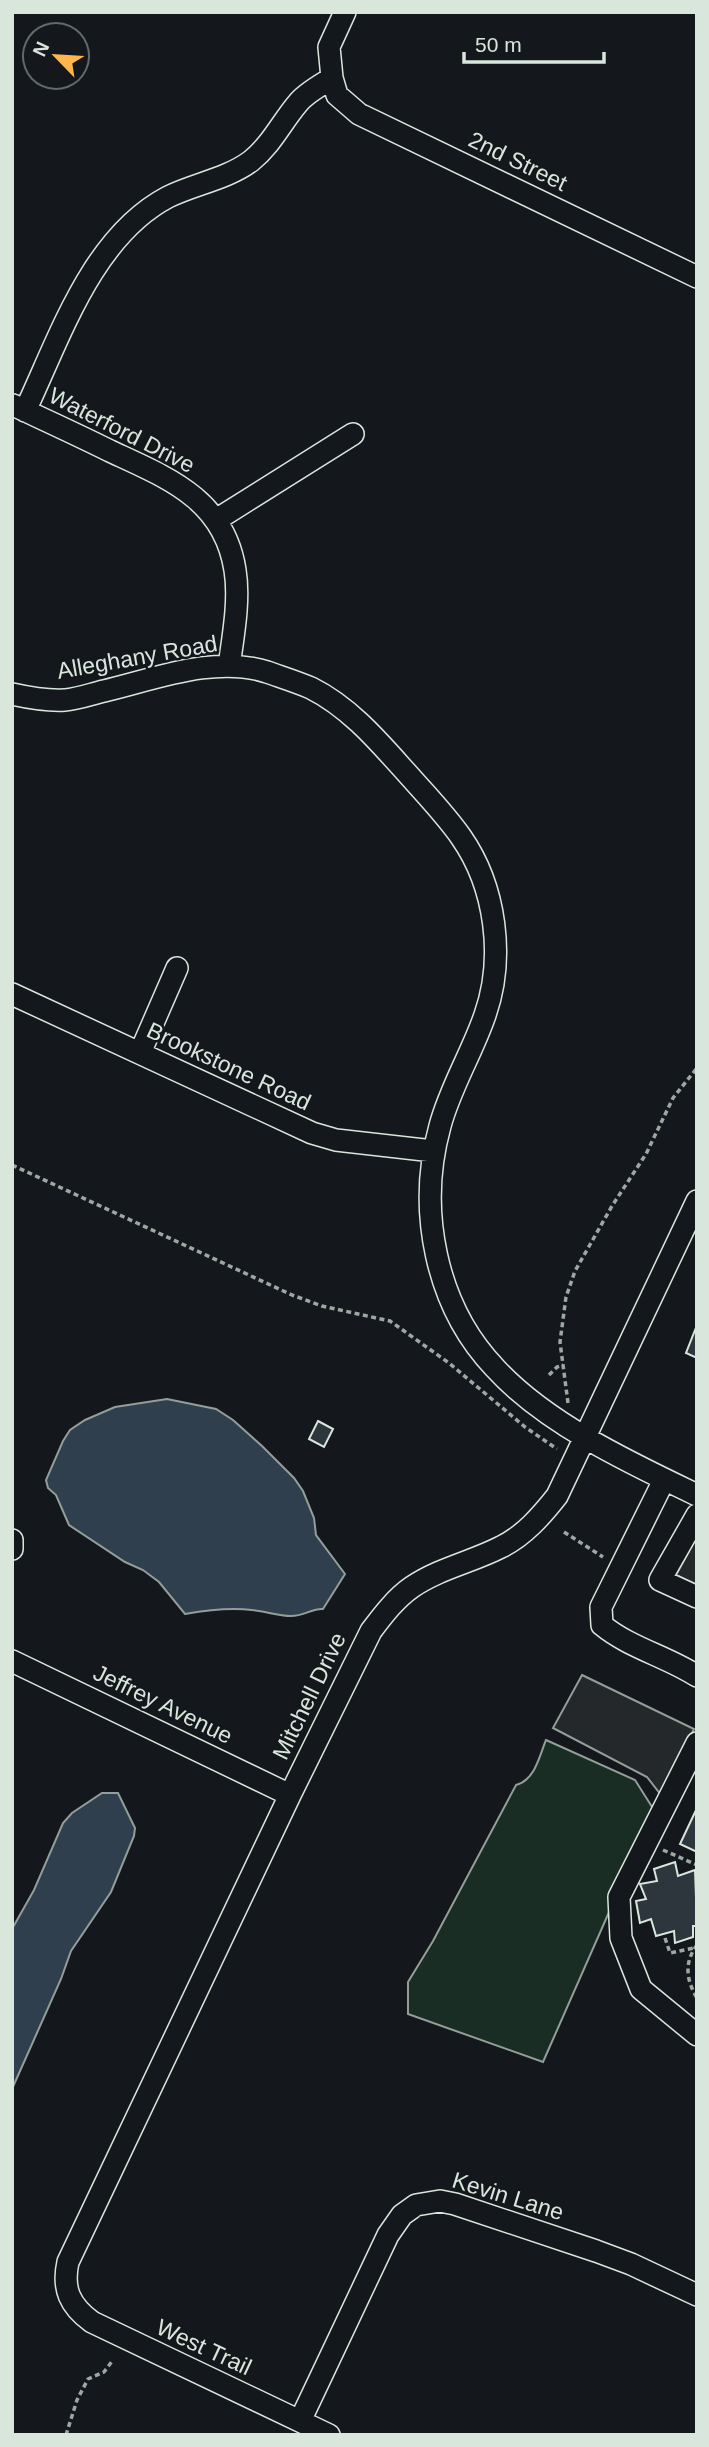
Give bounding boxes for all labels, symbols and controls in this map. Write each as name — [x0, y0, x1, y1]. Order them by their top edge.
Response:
north arrow — [21, 21, 91, 91]
scale bar — [464, 21, 604, 65]
text: 50 m — [475, 33, 522, 56]
text: N — [29, 38, 53, 60]
street label: 2nd Street — [465, 126, 572, 196]
street label: Waterford Drive — [45, 382, 199, 478]
street label: Alleghany Road — [55, 630, 219, 684]
street label: Brookstone Road — [143, 1017, 315, 1115]
street label: Mitchell Drive — [267, 1628, 351, 1764]
street label: Jeffrey Avenue — [89, 1659, 237, 1749]
street label: Kevin Lane — [449, 2167, 567, 2225]
street label: West Trail — [152, 2314, 256, 2380]

